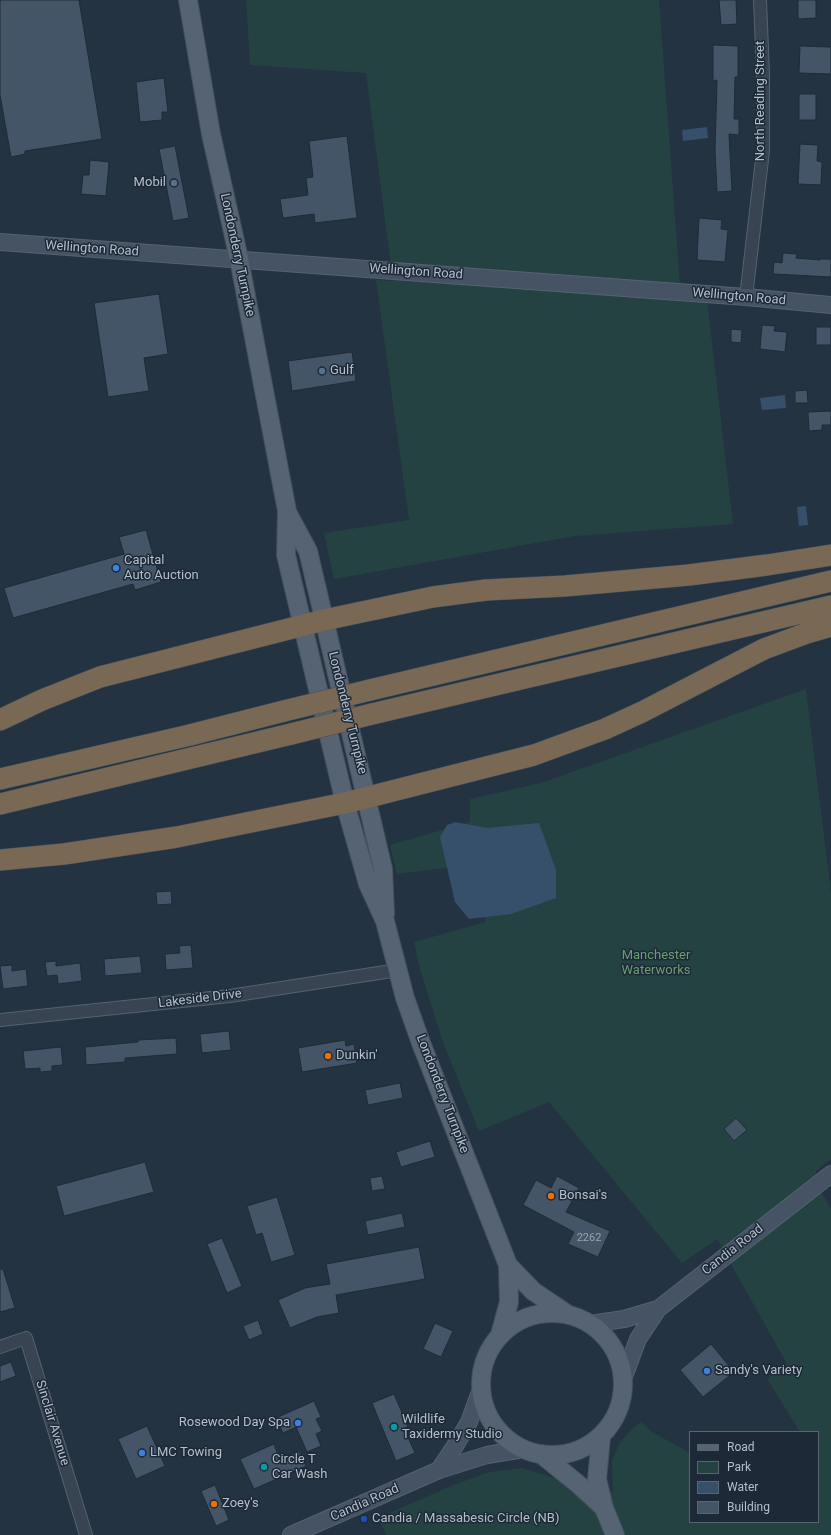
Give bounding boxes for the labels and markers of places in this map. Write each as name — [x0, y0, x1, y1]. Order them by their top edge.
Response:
place label: Mobil — [134, 175, 166, 191]
marker: Mobil — [169, 178, 179, 188]
place label: Gulf — [330, 363, 354, 379]
marker: Gulf — [317, 366, 327, 376]
place label: Capital Auto Auction — [124, 553, 199, 584]
marker: Capital Auto Auction — [111, 563, 121, 573]
place label: Dunkin' — [336, 1048, 377, 1064]
marker: Dunkin' — [323, 1051, 333, 1061]
place label: Bonsai's — [559, 1188, 607, 1204]
marker: Bonsai's — [546, 1191, 556, 1201]
place label: Sandy's Variety — [715, 1363, 802, 1379]
marker: Sandy's Variety — [702, 1366, 712, 1376]
place label: Wildlife Taxidermy Studio — [402, 1412, 502, 1443]
place label: Rosewood Day Spa — [179, 1415, 290, 1431]
marker: Rosewood Day Spa — [293, 1418, 303, 1428]
marker: Wildlife Taxidermy Studio — [389, 1422, 399, 1432]
place label: LMC Towing — [150, 1445, 222, 1461]
marker: LMC Towing — [137, 1448, 147, 1458]
place label: Circle T Car Wash — [272, 1452, 327, 1483]
marker: Circle T Car Wash — [259, 1462, 269, 1472]
place label: Zoey's — [222, 1496, 259, 1512]
marker: Zoey's — [209, 1499, 219, 1509]
place label: Candia / Massabesic Circle (NB) — [372, 1511, 559, 1527]
marker: Candia / Massabesic Circle (NB) — [359, 1514, 369, 1524]

